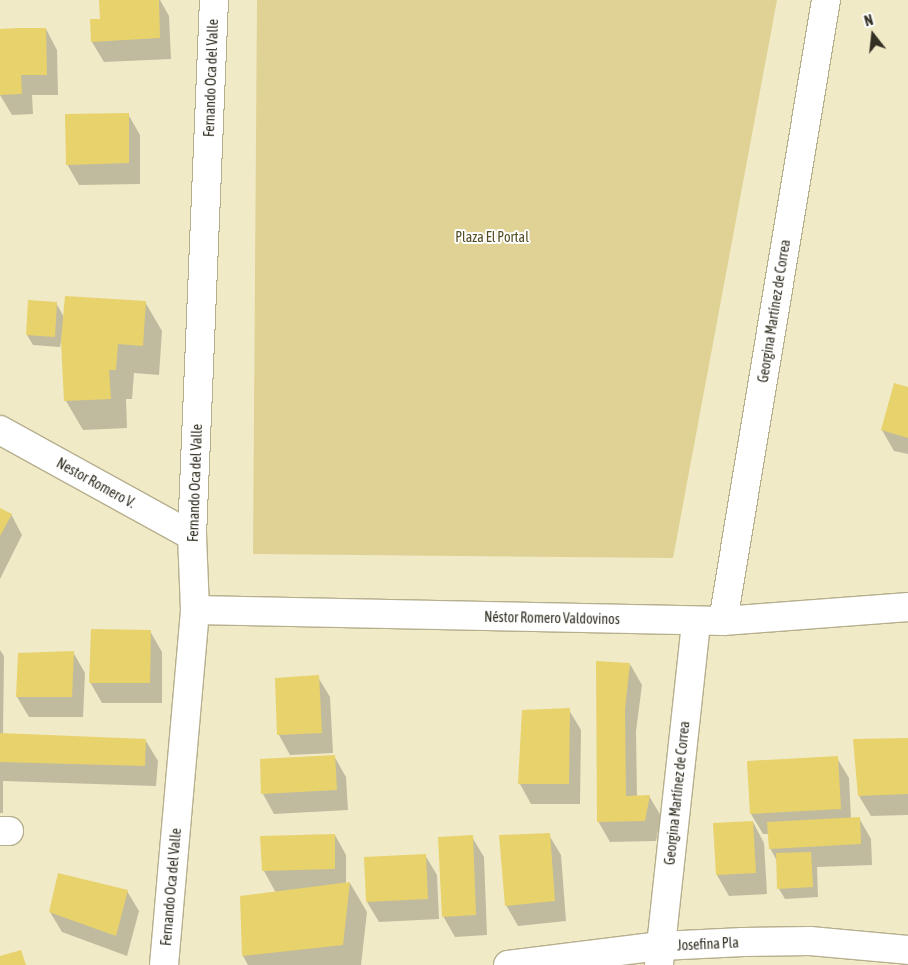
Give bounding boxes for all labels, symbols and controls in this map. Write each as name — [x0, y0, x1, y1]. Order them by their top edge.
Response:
north arrow — [848, 10, 898, 60]
text: N — [863, 12, 875, 29]
street label: Fernando Oca del Valle — [201, 19, 221, 137]
park label: Plaza El Portal — [455, 229, 529, 245]
street label: Georgina Martínez de Correa — [754, 238, 794, 384]
street label: Fernando Oca del Valle — [185, 424, 205, 542]
street label: Nestor Romero V. — [54, 454, 138, 512]
street label: Néstor Romero Valdovinos — [484, 608, 620, 628]
street label: Georgina Martínez de Correa — [661, 720, 693, 866]
street label: Fernando Oca del Valle — [157, 827, 185, 947]
street label: Josefina Pla — [677, 934, 739, 954]

